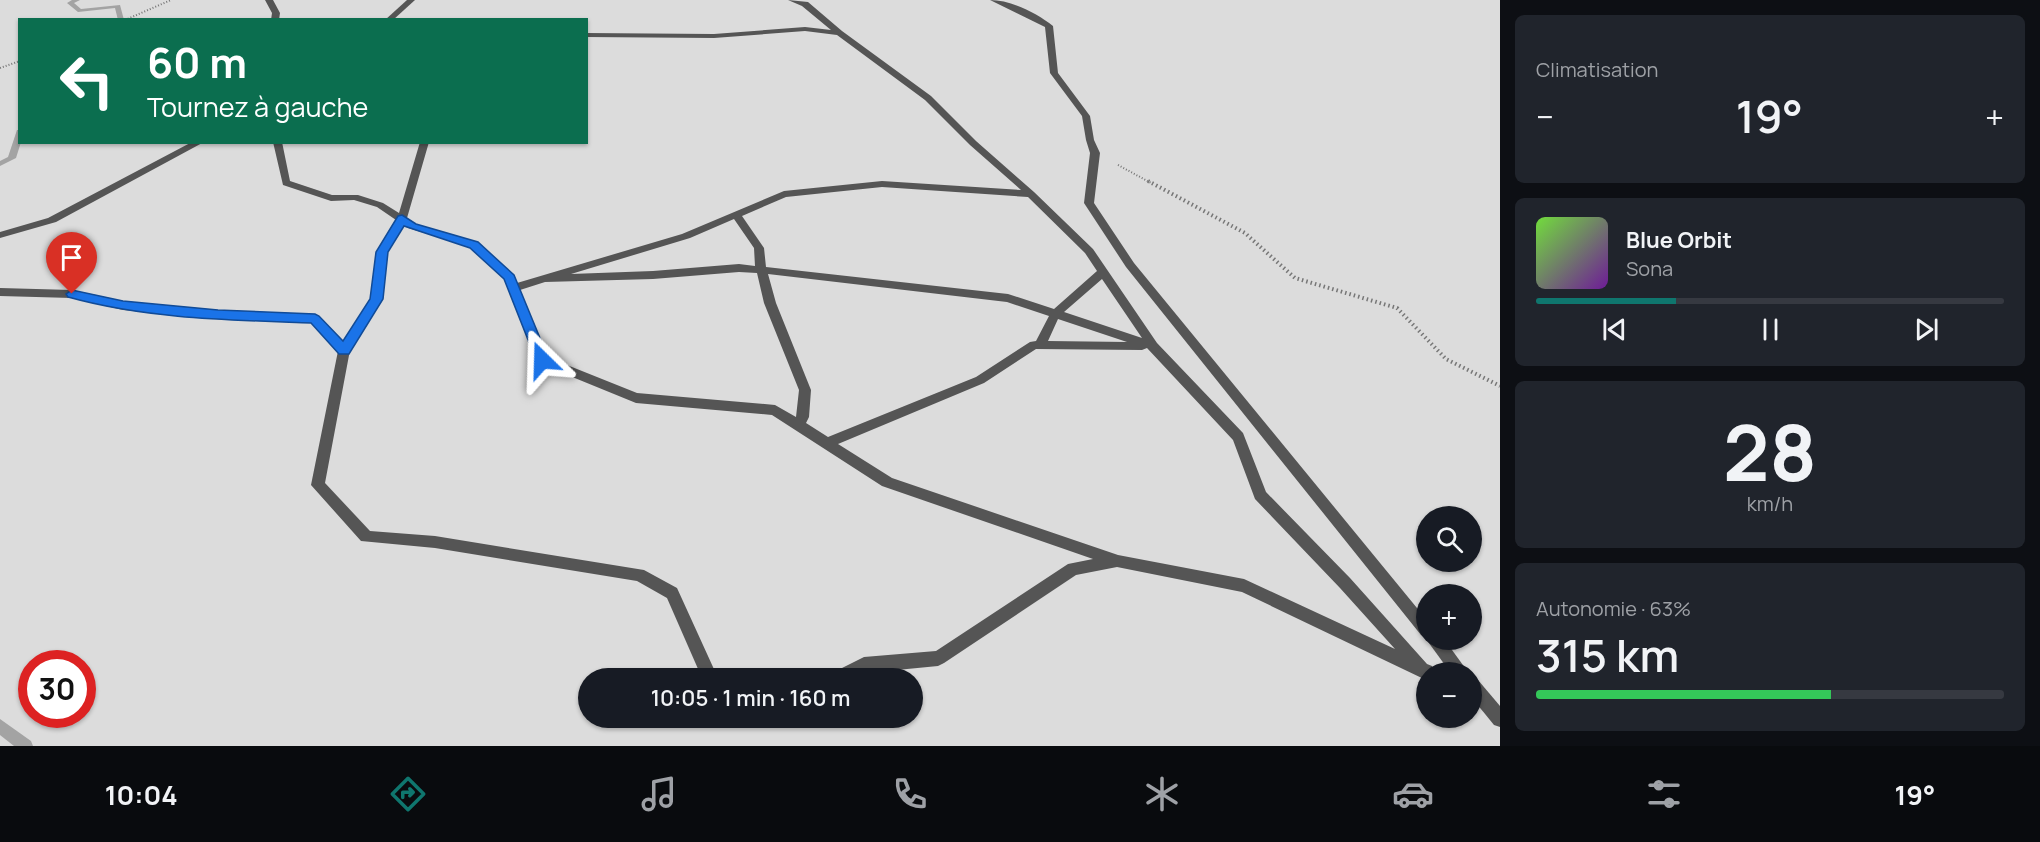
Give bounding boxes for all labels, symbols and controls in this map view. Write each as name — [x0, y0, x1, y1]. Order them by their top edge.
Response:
text: 60 m — [147, 33, 247, 91]
icon: left — [48, 42, 126, 120]
text: Climatisation — [1536, 56, 1658, 83]
text: 19° — [1736, 85, 1803, 147]
text: Tournez à gauche — [147, 88, 368, 125]
text: − — [1536, 94, 1554, 139]
text: + — [1985, 94, 2004, 139]
text: Blue Orbit — [1626, 225, 1732, 255]
pin — [46, 232, 97, 294]
icon: arrive — [55, 241, 88, 274]
text: Sona — [1626, 255, 1673, 282]
icon: previous — [1598, 313, 1631, 346]
icon: pause — [1754, 313, 1787, 346]
icon: next — [1910, 313, 1943, 346]
position arrow — [510, 328, 574, 392]
text: 28 — [1723, 398, 1817, 504]
text: km/h — [1747, 490, 1793, 517]
map controls — [1416, 506, 1482, 728]
button: search — [1416, 506, 1482, 572]
button: + — [1416, 584, 1482, 650]
text: Autonomie · 63% — [1536, 595, 1691, 622]
text: 315 km — [1536, 624, 1679, 686]
speed limit sign: 30 — [18, 650, 96, 728]
button: − — [1416, 662, 1482, 728]
text: 10:05 · 1 min · 160 m — [651, 683, 850, 713]
icon: directions — [387, 773, 429, 815]
icon: music — [638, 773, 680, 815]
icon: phone — [889, 773, 931, 815]
icon: climate — [1141, 773, 1183, 815]
icon: car — [1392, 773, 1434, 815]
icon: filters — [1643, 773, 1685, 815]
text: 10:04 — [105, 776, 178, 813]
text: 19° — [1895, 776, 1935, 813]

